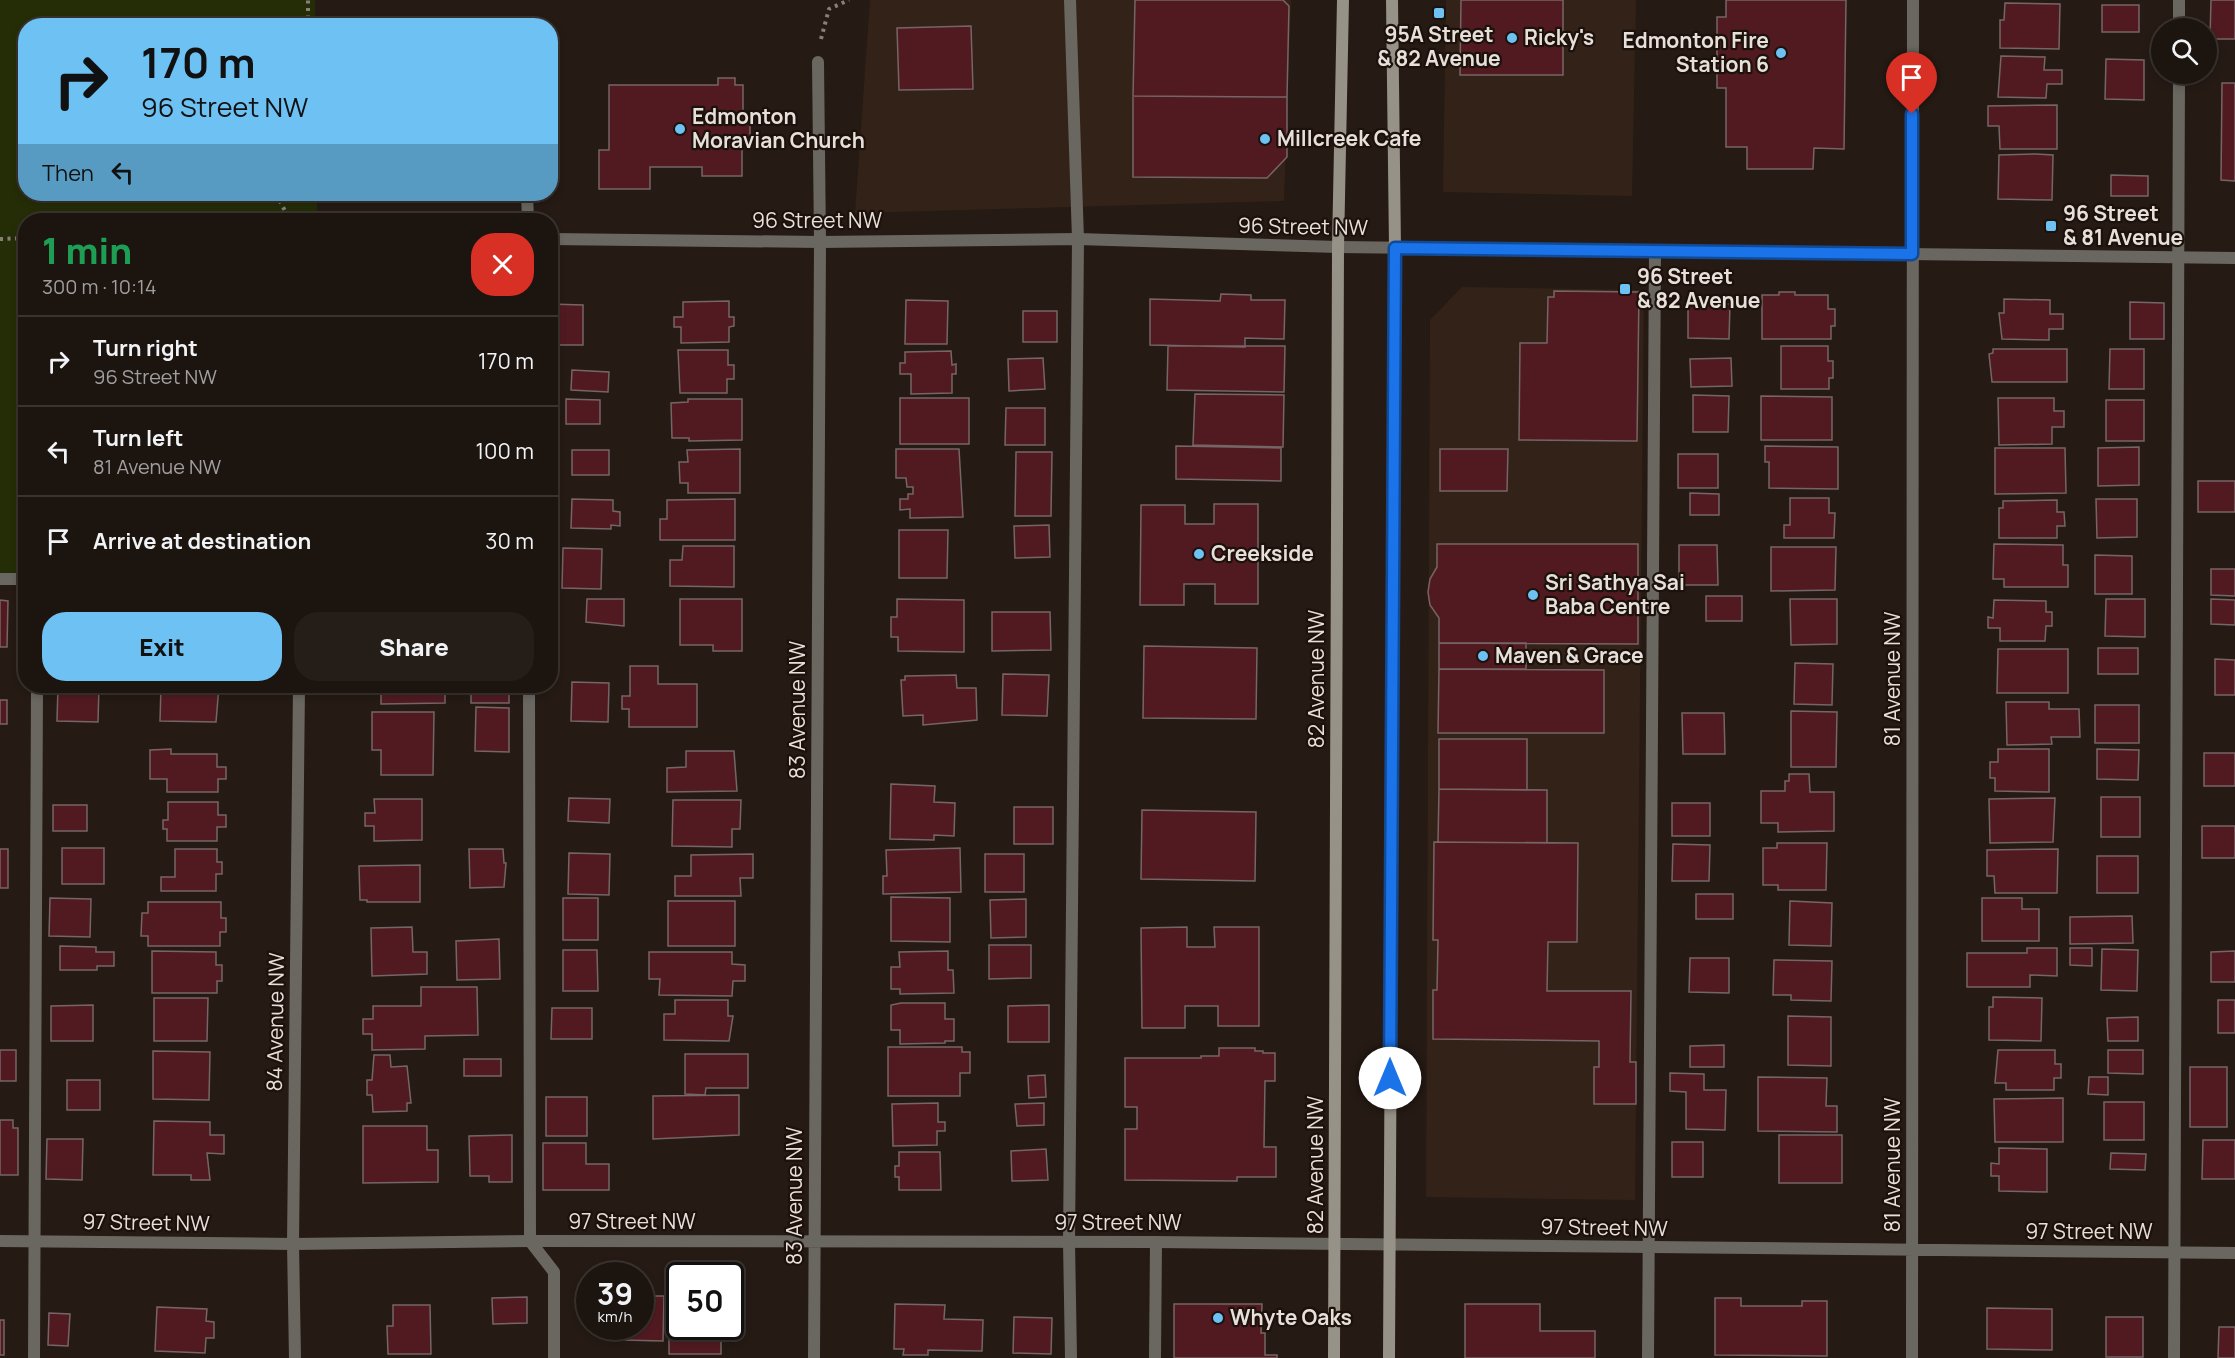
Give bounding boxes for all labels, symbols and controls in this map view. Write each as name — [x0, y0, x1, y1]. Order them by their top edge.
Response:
marker: 95A Street & 82 Avenue — [1432, 6, 1446, 20]
map controls — [2151, 18, 2217, 84]
button: search — [2151, 18, 2217, 84]
place label: 95A Street & 82 Avenue — [1377, 20, 1501, 72]
place label: Ricky's — [1524, 23, 1594, 51]
place label: Edmonton Fire Station 6 — [1622, 26, 1769, 78]
marker: Ricky's — [1505, 31, 1519, 45]
text: 170 m — [141, 33, 256, 91]
icon: right — [42, 42, 120, 120]
marker: Edmonton Fire Station 6 — [1774, 46, 1788, 60]
pin — [1886, 52, 1937, 114]
icon: arrive — [1895, 61, 1928, 94]
text: 96 Street NW — [141, 88, 308, 125]
place label: Edmonton Moravian Church — [692, 102, 865, 154]
marker: Edmonton Moravian Church — [673, 122, 687, 136]
place label: Millcreek Cafe — [1277, 124, 1421, 152]
marker: Millcreek Cafe — [1258, 132, 1272, 146]
icon: left — [106, 156, 139, 189]
text: Then — [42, 158, 94, 188]
place label: 96 Street & 81 Avenue — [2063, 199, 2183, 251]
street label: 96 Street NW — [752, 206, 882, 234]
street label: 96 Street NW — [1238, 211, 1369, 241]
marker: 96 Street & 81 Avenue — [2044, 219, 2058, 233]
text: 1 min — [42, 226, 132, 275]
button: close — [471, 233, 534, 296]
place label: 96 Street & 82 Avenue — [1637, 262, 1760, 314]
text: 300 m · 10:14 — [42, 273, 157, 300]
marker: 96 Street & 82 Avenue — [1618, 282, 1632, 296]
text: Turn right — [93, 333, 198, 363]
icon: right — [42, 345, 75, 378]
text: 170 m — [478, 346, 534, 376]
text: 96 Street NW — [93, 363, 217, 390]
text: Turn left — [93, 423, 183, 453]
icon: left — [42, 435, 75, 468]
text: 100 m — [476, 436, 534, 466]
text: 81 Avenue NW — [93, 453, 221, 480]
icon: arrive — [42, 525, 75, 558]
text: Arrive at destination — [93, 526, 311, 556]
text: 30 m — [485, 526, 534, 556]
place label: Creekside — [1211, 539, 1314, 567]
marker: Creekside — [1192, 547, 1206, 561]
place label: Sri Sathya Sai Baba Centre — [1545, 568, 1685, 620]
marker: Sri Sathya Sai Baba Centre — [1526, 588, 1540, 602]
street label: 82 Avenue NW — [1302, 609, 1330, 748]
street label: 81 Avenue NW — [1878, 611, 1906, 746]
button: Exit — [42, 612, 282, 681]
button: Share — [294, 612, 534, 681]
street label: 83 Avenue NW — [783, 641, 811, 779]
place label: Maven & Grace — [1495, 641, 1644, 669]
marker: Maven & Grace — [1476, 649, 1490, 663]
street label: 84 Avenue NW — [260, 952, 290, 1092]
position arrow — [1358, 1046, 1422, 1110]
street label: 82 Avenue NW — [1301, 1095, 1329, 1234]
street label: 81 Avenue NW — [1878, 1097, 1906, 1232]
street label: 83 Avenue NW — [780, 1127, 808, 1265]
street label: 97 Street NW — [82, 1207, 210, 1237]
street label: 97 Street NW — [568, 1207, 696, 1235]
street label: 97 Street NW — [1054, 1208, 1182, 1236]
street label: 97 Street NW — [1540, 1212, 1668, 1242]
street label: 97 Street NW — [2025, 1217, 2153, 1245]
speed limit sign: 50 — [666, 1262, 744, 1340]
text: 39 — [597, 1273, 633, 1314]
place label: Whyte Oaks — [1230, 1303, 1352, 1331]
text: km/h — [598, 1306, 632, 1327]
marker: Whyte Oaks — [1211, 1311, 1225, 1325]

